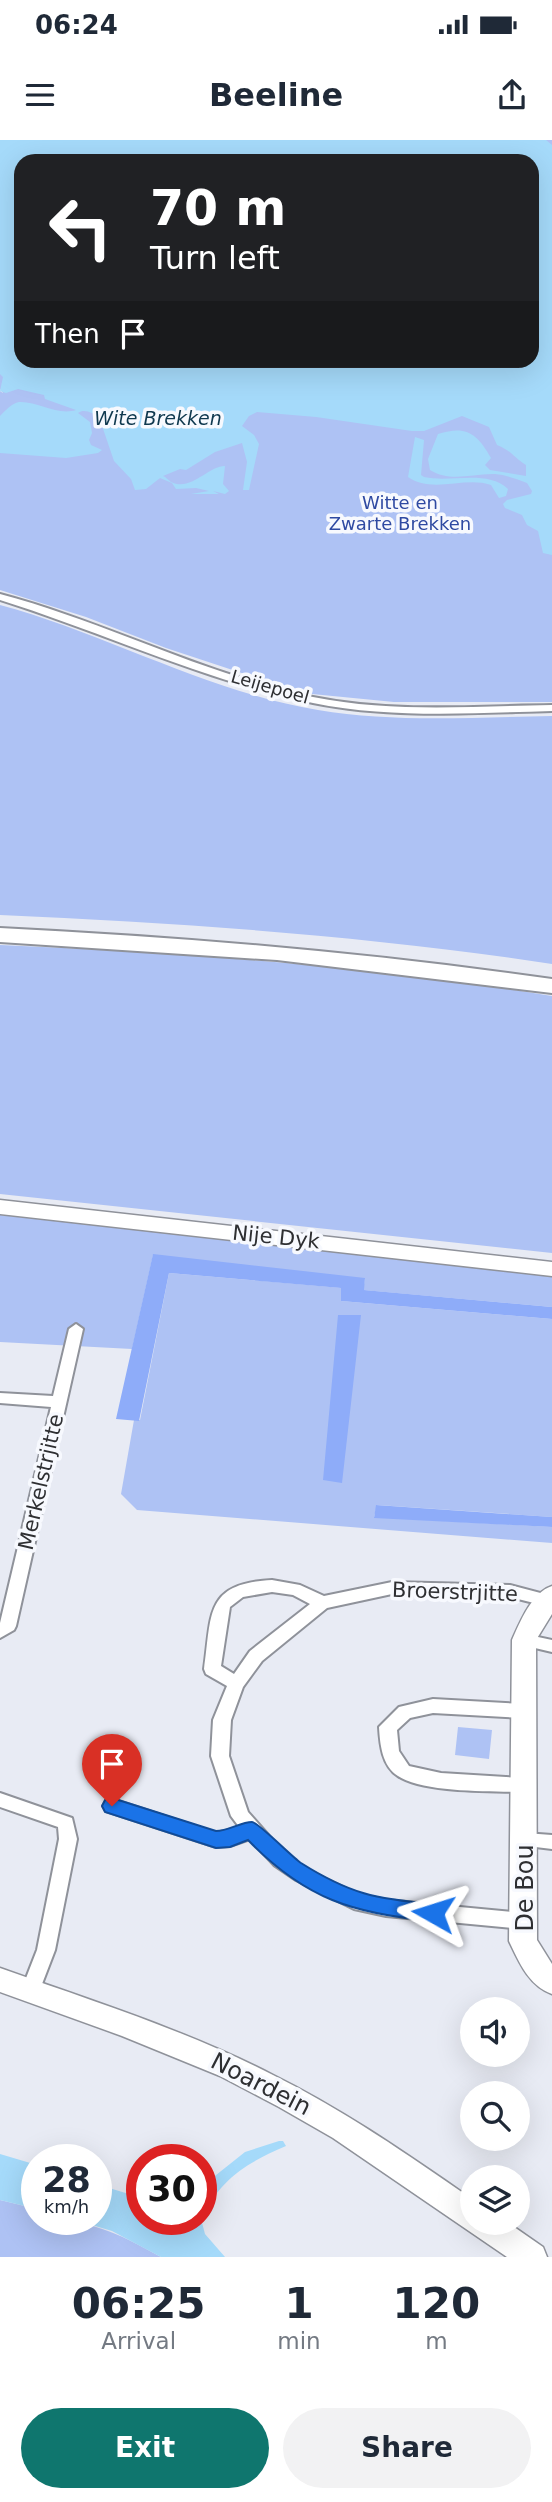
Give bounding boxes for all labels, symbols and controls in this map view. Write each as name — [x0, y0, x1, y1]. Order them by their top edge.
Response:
text: 06:24 — [35, 10, 118, 40]
icon: menu — [21, 76, 59, 114]
text: Beeline — [209, 76, 343, 114]
icon: share — [493, 76, 531, 114]
text: 70 m — [150, 180, 286, 237]
icon: left — [35, 182, 126, 273]
text: Turn left — [150, 239, 280, 277]
icon: arrive — [114, 315, 152, 353]
text: Then — [35, 319, 100, 349]
water label: Wite Brekken — [94, 407, 222, 429]
park label: Witte en Zwarte Brekken — [329, 492, 471, 534]
street label: Leijepoel — [229, 665, 312, 708]
street label: Nije Dyk — [231, 1220, 322, 1254]
street label: Merkelstrjitte — [14, 1412, 68, 1552]
street label: Broerstrjitte — [392, 1578, 518, 1606]
pin — [82, 1734, 142, 1806]
icon: arrive — [93, 1745, 131, 1783]
street label: De Bou — [511, 1844, 539, 1932]
position arrow — [396, 1876, 470, 1950]
map controls — [460, 1997, 530, 2235]
button: sound — [460, 1997, 530, 2067]
street label: Noardein — [206, 2047, 316, 2121]
button: search — [460, 2081, 530, 2151]
speed limit sign: 30 — [126, 2144, 217, 2235]
text: 28 — [42, 2160, 91, 2200]
button: layers — [460, 2165, 530, 2235]
text: km/h — [44, 2196, 89, 2217]
text: 06:25 — [72, 2279, 206, 2328]
text: 1 — [284, 2279, 314, 2328]
text: 120 — [393, 2279, 480, 2328]
text: Arrival — [101, 2328, 176, 2354]
text: min — [277, 2328, 321, 2354]
text: m — [425, 2328, 448, 2354]
button: Exit — [21, 2408, 269, 2488]
button: Share — [283, 2408, 531, 2488]

